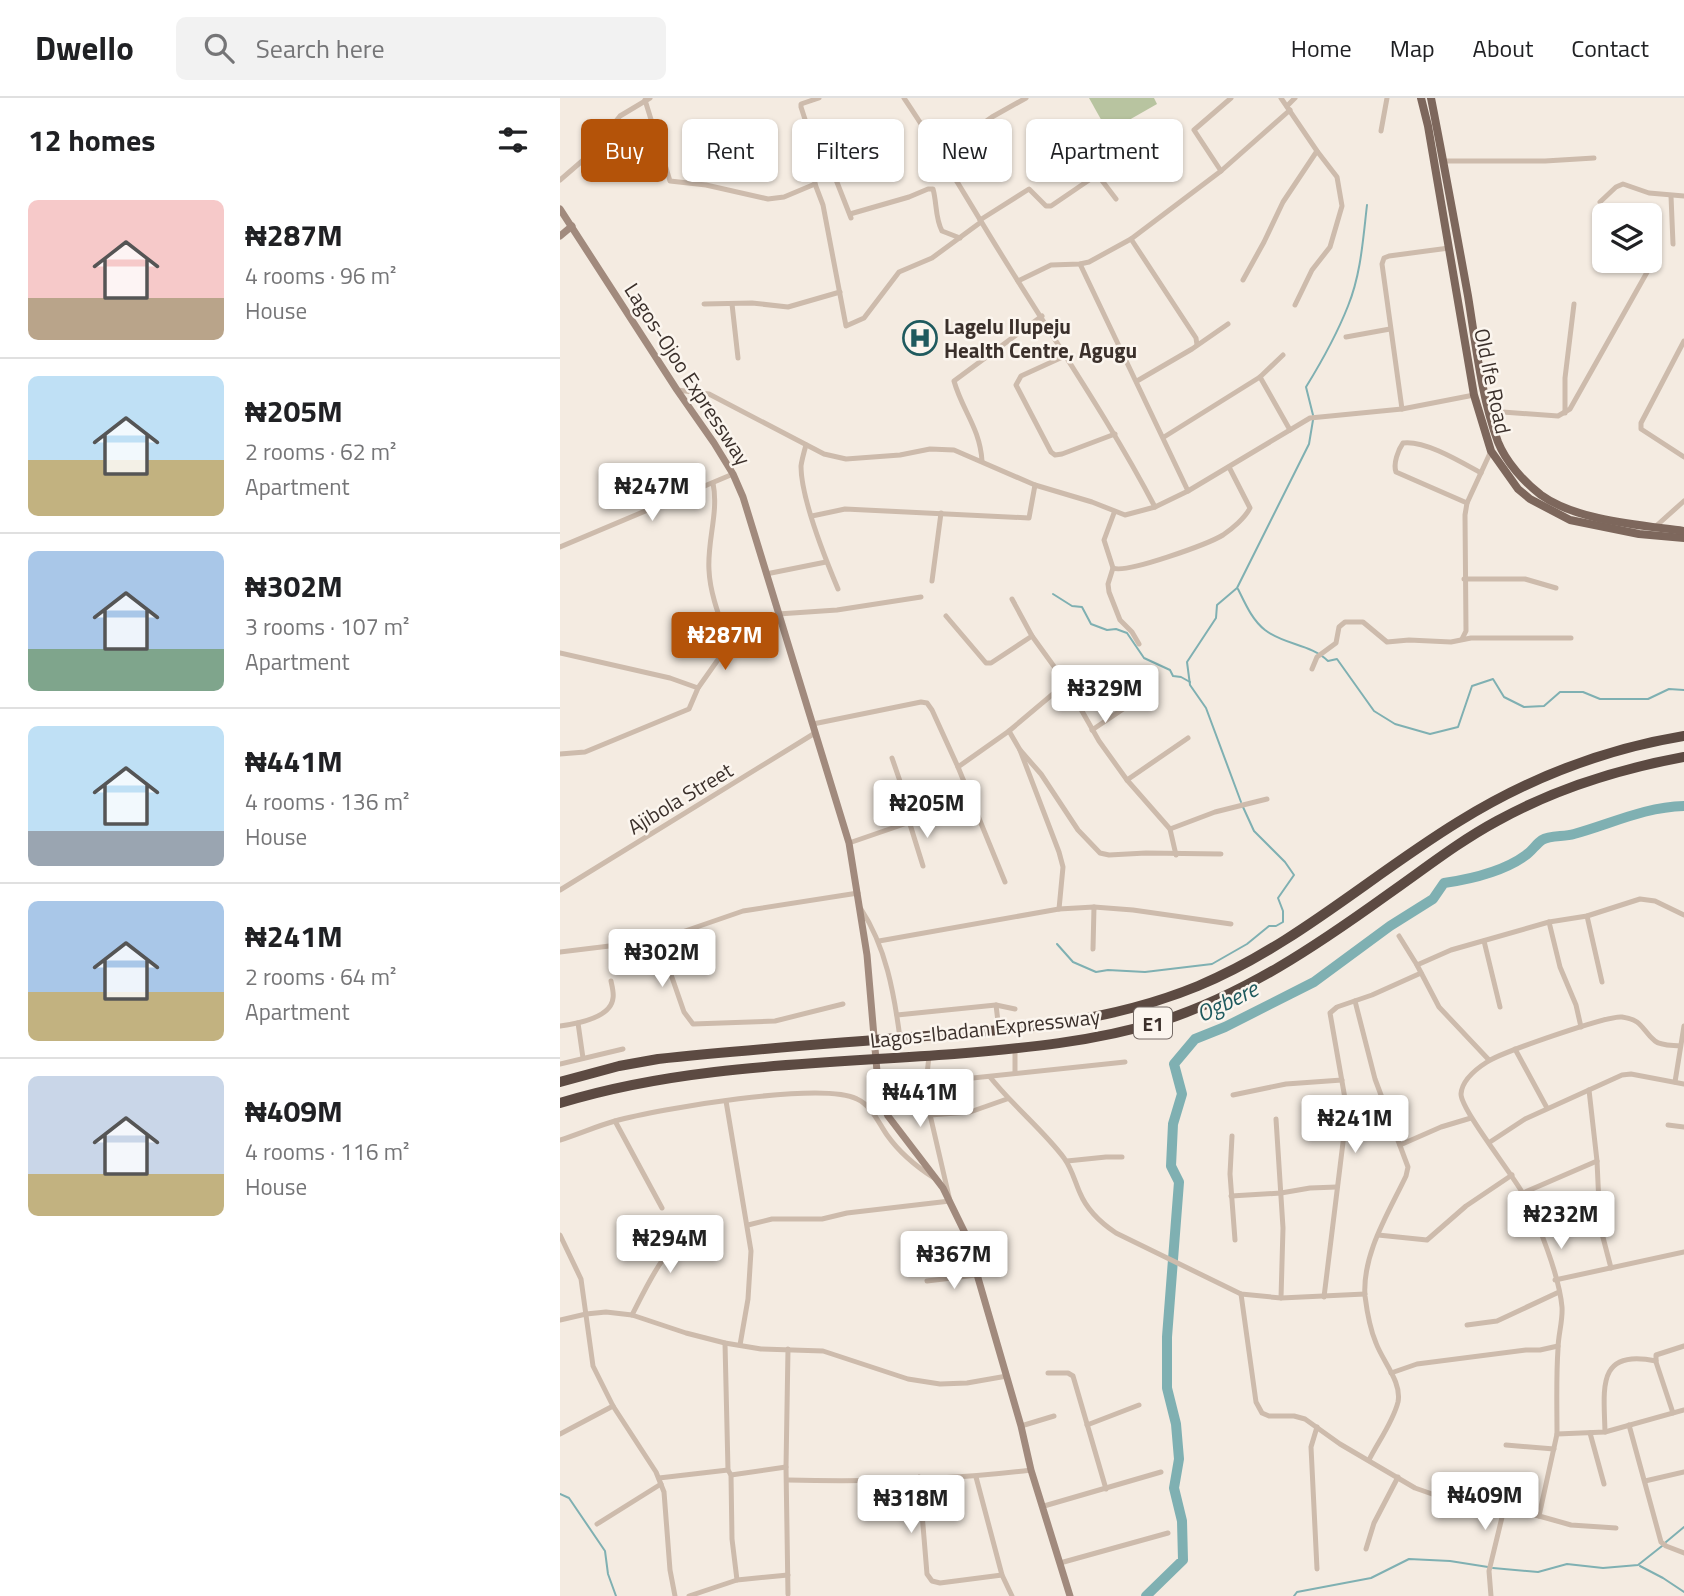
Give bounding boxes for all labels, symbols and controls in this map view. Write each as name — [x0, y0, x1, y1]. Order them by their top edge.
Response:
search box — [176, 17, 666, 80]
text: Dwello — [35, 23, 134, 73]
icon: search — [200, 29, 238, 67]
text: Search here — [256, 29, 385, 68]
text: Home — [1291, 30, 1352, 66]
text: Map — [1390, 30, 1435, 66]
text: About — [1473, 30, 1533, 66]
text: Contact — [1571, 30, 1649, 66]
text: 12 homes — [28, 117, 155, 163]
chip: Buy — [581, 119, 668, 182]
chip: Rent — [682, 119, 778, 182]
chip: Filters — [792, 119, 904, 182]
chip: New — [918, 119, 1012, 182]
chip: Apartment — [1026, 119, 1183, 182]
icon: filters — [494, 121, 532, 159]
map controls — [1592, 203, 1662, 273]
button: layers — [1592, 203, 1662, 273]
text: ₦287M — [245, 212, 343, 258]
icon: home — [84, 228, 168, 312]
text: 4 rooms · 96 m² — [245, 258, 396, 293]
street label: Lagos-Ojoo Expressway — [617, 276, 759, 472]
text: House — [245, 293, 307, 328]
place label: Lagelu Ilupeju Health Centre, Agugu — [944, 310, 1137, 366]
hospital icon: Lagelu Ilupeju Health Centre, Agugu — [901, 319, 939, 357]
street label: Old Ife Road — [1466, 325, 1520, 437]
text: ₦205M — [245, 388, 343, 434]
icon: home — [84, 404, 168, 488]
text: 2 rooms · 62 m² — [245, 434, 396, 469]
pin: ₦247M — [603, 464, 701, 523]
text: ₦247M — [615, 468, 689, 503]
text: Apartment — [245, 469, 350, 504]
text: ₦302M — [245, 563, 343, 609]
icon: home — [84, 579, 168, 663]
text: 3 rooms · 107 m² — [245, 609, 409, 644]
pin: ₦287M — [676, 612, 774, 672]
text: ₦287M — [688, 617, 762, 652]
text: Apartment — [245, 644, 350, 679]
pin: ₦329M — [1056, 666, 1154, 725]
text: ₦329M — [1068, 670, 1142, 705]
text: ₦441M — [245, 738, 343, 784]
icon: home — [84, 754, 168, 838]
street label: Ajibola Street — [621, 754, 739, 842]
pin: ₦205M — [878, 780, 976, 840]
text: 4 rooms · 136 m² — [245, 784, 409, 819]
text: ₦205M — [890, 785, 964, 820]
text: House — [245, 819, 307, 854]
text: ₦241M — [245, 913, 343, 959]
icon: home — [84, 929, 168, 1013]
pin: ₦302M — [613, 930, 711, 989]
text: ₦302M — [625, 934, 699, 969]
text: 2 rooms · 64 m² — [245, 959, 396, 994]
water label: Ogbere — [1190, 970, 1265, 1031]
text: Apartment — [245, 994, 350, 1029]
street label: Lagos-Ibadan Expressway — [868, 1000, 1102, 1056]
road number: E1 — [1134, 1007, 1172, 1038]
pin: ₦441M — [871, 1070, 969, 1129]
text: ₦441M — [883, 1074, 957, 1109]
text: ₦409M — [245, 1088, 343, 1134]
pin: ₦241M — [1306, 1096, 1404, 1155]
text: ₦241M — [1318, 1100, 1392, 1135]
icon: home — [84, 1104, 168, 1188]
text: 4 rooms · 116 m² — [245, 1134, 409, 1169]
text: House — [245, 1169, 307, 1204]
pin: ₦232M — [1512, 1192, 1610, 1251]
text: ₦232M — [1524, 1196, 1598, 1231]
pin: ₦294M — [621, 1216, 719, 1275]
text: ₦294M — [633, 1220, 707, 1255]
pin: ₦367M — [905, 1232, 1003, 1291]
text: ₦367M — [917, 1236, 991, 1271]
pin: ₦409M — [1436, 1472, 1534, 1532]
pin: ₦318M — [862, 1476, 960, 1535]
text: ₦409M — [1448, 1477, 1522, 1512]
text: ₦318M — [874, 1480, 948, 1515]

